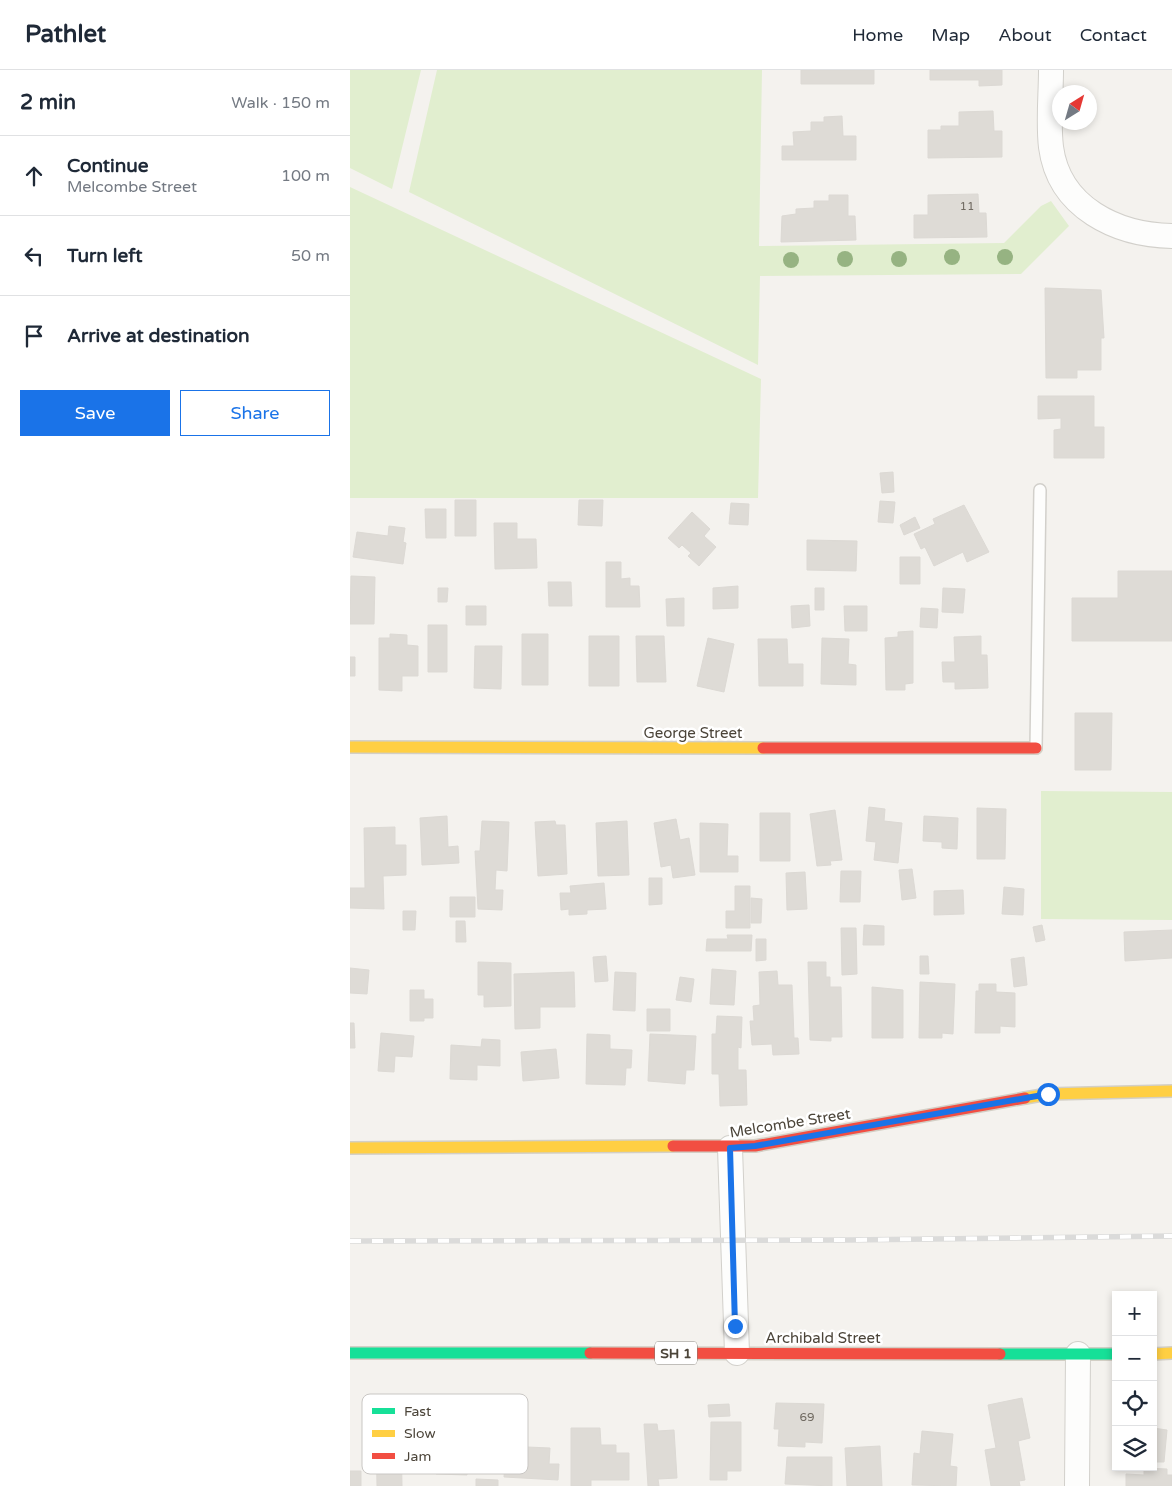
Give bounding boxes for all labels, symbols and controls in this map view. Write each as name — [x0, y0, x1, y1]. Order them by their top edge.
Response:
text: Pathlet — [25, 20, 106, 49]
text: Home — [852, 24, 903, 46]
text: Map — [931, 24, 970, 46]
text: About — [998, 24, 1052, 46]
text: Contact — [1080, 24, 1147, 46]
north arrow — [1052, 85, 1097, 130]
text: 2 min — [20, 90, 76, 115]
text: Walk · 150 m — [231, 93, 330, 113]
text: Continue — [67, 155, 149, 177]
icon: ahead — [20, 162, 48, 190]
text: 100 m — [281, 166, 330, 186]
text: Melcombe Street — [67, 177, 197, 197]
house number: 11 — [959, 199, 975, 213]
icon: left — [20, 242, 48, 270]
text: Turn left — [67, 245, 143, 267]
text: 50 m — [291, 246, 330, 266]
icon: arrive — [20, 322, 48, 350]
text: Arrive at destination — [67, 325, 250, 347]
button: Save — [20, 390, 170, 436]
button: Share — [180, 390, 330, 436]
street label: George Street — [643, 724, 743, 742]
route start — [1037, 1083, 1060, 1106]
street label: Melcombe Street — [728, 1105, 852, 1141]
map controls — [1112, 1291, 1157, 1471]
button: + — [1112, 1291, 1157, 1336]
route end — [724, 1315, 747, 1338]
street label: Archibald Street — [765, 1329, 881, 1347]
button: − — [1112, 1336, 1157, 1381]
road number: SH 1 — [655, 1342, 697, 1365]
button: locate — [1112, 1381, 1157, 1426]
legend — [362, 1394, 528, 1474]
text: Fast — [404, 1403, 432, 1420]
house number: 69 — [799, 1410, 815, 1424]
text: Slow — [404, 1425, 436, 1442]
button: layers — [1112, 1426, 1157, 1471]
text: Jam — [404, 1448, 431, 1465]

